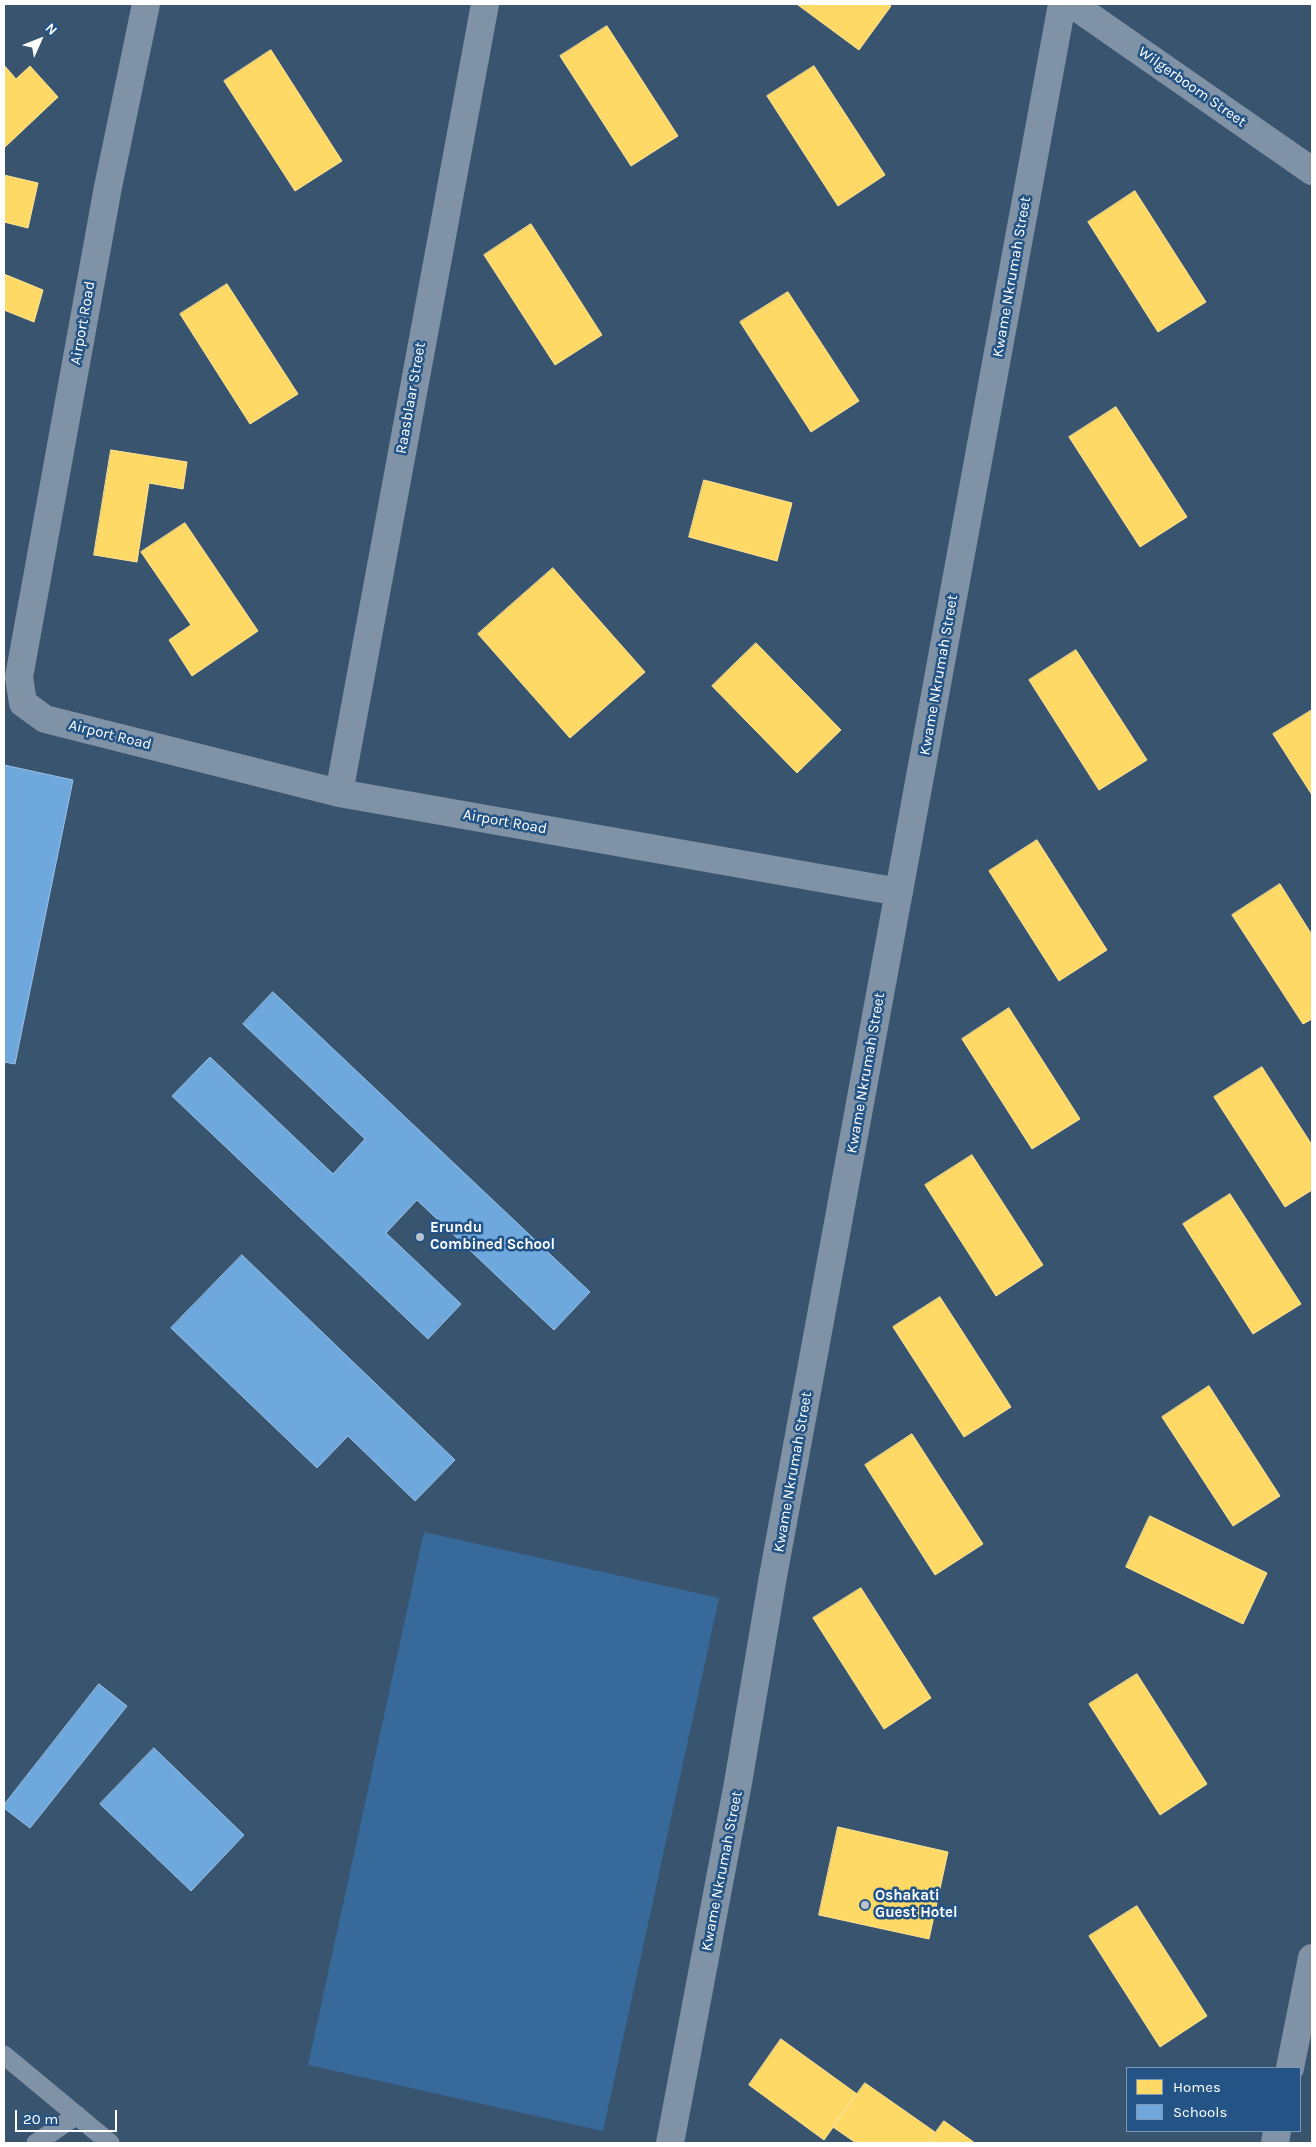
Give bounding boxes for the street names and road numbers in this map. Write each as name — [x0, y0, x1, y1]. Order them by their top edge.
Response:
street label: Wilgerboom Street — [1135, 43, 1249, 131]
street label: Kwame Nkrumah Street — [989, 195, 1035, 359]
street label: Airport Road — [67, 280, 99, 366]
street label: Raasblaar Street — [392, 341, 430, 455]
street label: Kwame Nkrumah Street — [916, 593, 962, 757]
street label: Airport Road — [67, 716, 153, 754]
street label: Airport Road — [462, 806, 548, 838]
street label: Kwame Nkrumah Street — [843, 991, 889, 1155]
street label: Kwame Nkrumah Street — [770, 1390, 816, 1554]
street label: Kwame Nkrumah Street — [698, 1789, 746, 1953]

